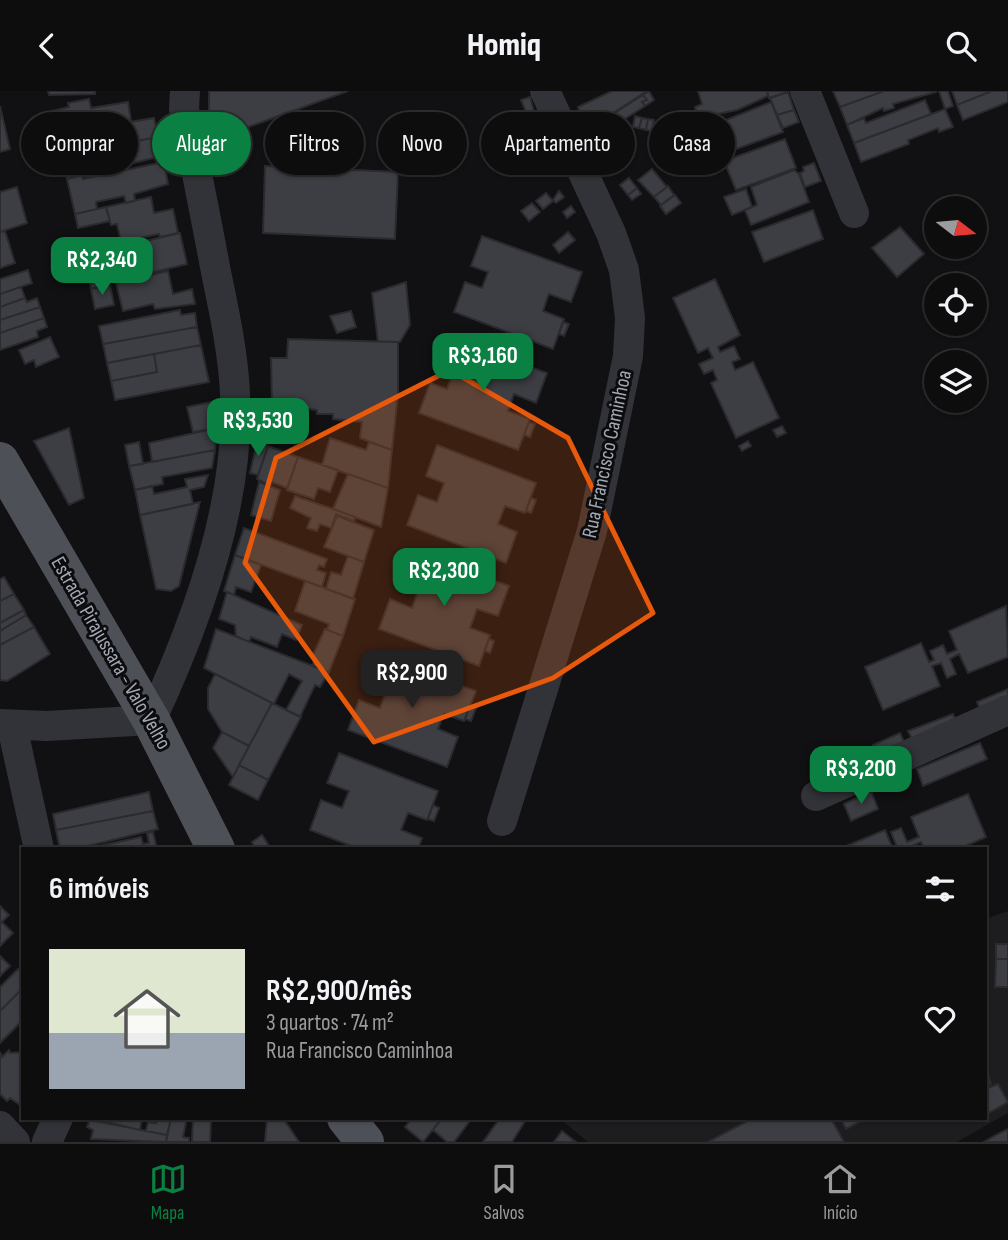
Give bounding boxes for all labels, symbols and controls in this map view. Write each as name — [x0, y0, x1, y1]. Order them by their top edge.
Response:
text: Homiq — [467, 26, 541, 65]
icon: back — [28, 27, 66, 65]
icon: search — [942, 27, 980, 65]
chip: Comprar — [21, 112, 138, 175]
chip: Alugar — [152, 112, 251, 175]
chip: Filtros — [265, 112, 364, 175]
chip: Novo — [378, 112, 467, 175]
chip: Apartamento — [481, 112, 635, 175]
chip: Casa — [649, 112, 735, 175]
north arrow — [924, 196, 987, 259]
map controls — [924, 196, 987, 413]
pin: R$2,340 — [37, 237, 167, 297]
text: R$2,340 — [67, 246, 137, 274]
button: locate — [924, 273, 987, 336]
pin: R$3,160 — [418, 334, 548, 393]
text: R$3,160 — [448, 342, 518, 370]
button: layers — [924, 350, 987, 413]
street label: Rua Francisco Caminhoa — [577, 368, 637, 540]
pin: R$3,530 — [193, 399, 323, 458]
text: R$3,530 — [223, 407, 293, 435]
pin: R$2,300 — [379, 549, 509, 608]
street label: Estrada Pirajussara - Valo Velho — [46, 552, 176, 754]
text: R$2,300 — [409, 557, 479, 585]
pin: R$2,900 — [347, 651, 477, 710]
text: R$2,900 — [376, 659, 448, 687]
pin: R$3,200 — [796, 747, 926, 806]
text: R$3,200 — [826, 755, 896, 783]
icon: filters — [921, 870, 959, 908]
text: 6 imóveis — [49, 871, 149, 907]
text: R$2,900/mês — [266, 973, 412, 1009]
icon: home — [105, 977, 189, 1061]
icon: heart — [921, 1000, 959, 1038]
text: 3 quartos · 74 m² — [266, 1009, 394, 1037]
text: Rua Francisco Caminhoa — [266, 1037, 453, 1065]
tab: Mapa — [149, 1160, 187, 1225]
tab: Salvos — [484, 1160, 524, 1225]
tab: Início — [821, 1160, 859, 1225]

